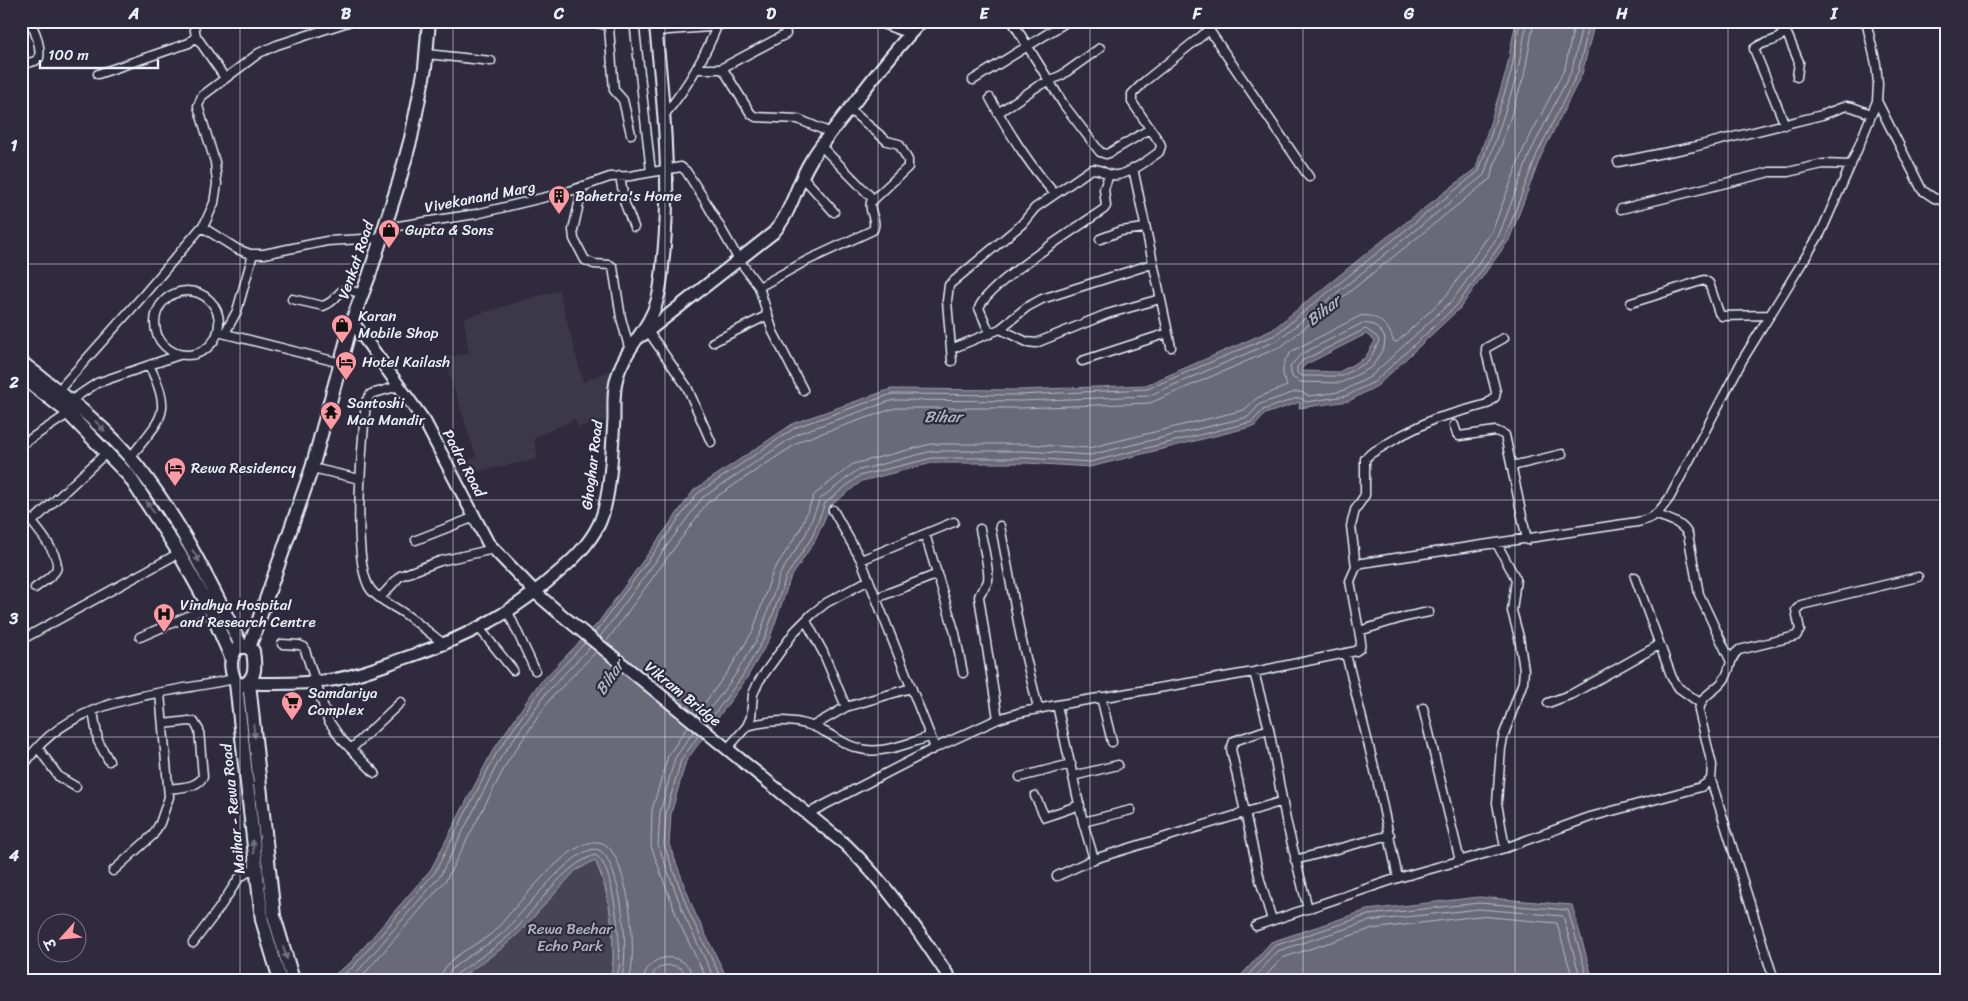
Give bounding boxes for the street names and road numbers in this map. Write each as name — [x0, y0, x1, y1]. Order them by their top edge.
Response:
street label: Vivekanand Marg — [422, 173, 538, 220]
street label: Venkat Road — [331, 216, 382, 302]
street label: Ghoghar Road — [574, 418, 611, 511]
street label: Padra Road — [435, 424, 493, 503]
street label: Vikram Bridge — [639, 655, 728, 734]
street label: Maihar - Rewa Road — [213, 742, 253, 875]

